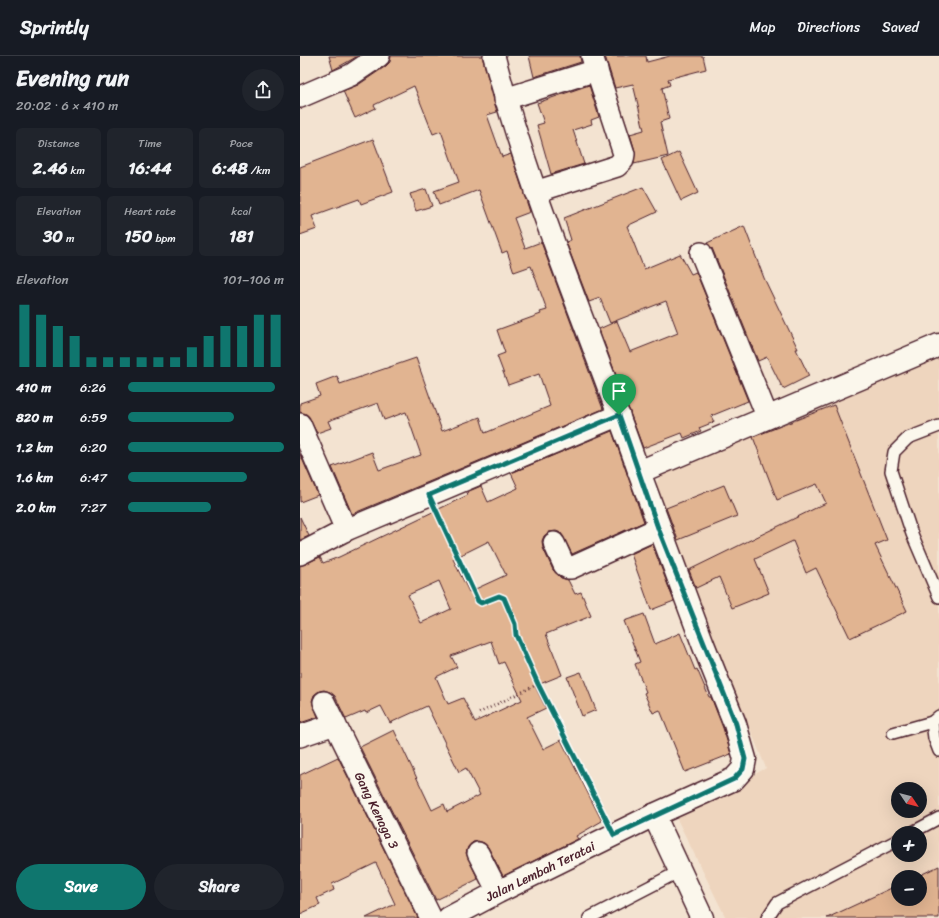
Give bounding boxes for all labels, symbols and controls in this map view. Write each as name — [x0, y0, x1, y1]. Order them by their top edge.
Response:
text: Sprintly — [20, 11, 89, 44]
text: Map — [749, 15, 775, 40]
text: Directions — [797, 15, 860, 40]
text: Saved — [882, 15, 919, 40]
text: Evening run — [16, 59, 129, 98]
button: share — [242, 69, 284, 111]
text: 20:02 · 6 × 410 m — [16, 94, 118, 117]
text: Distance — [38, 134, 80, 153]
text: Time — [138, 134, 162, 153]
text: Pace — [230, 134, 253, 153]
text: 2.46 — [32, 153, 68, 183]
text: 16:44 — [128, 153, 172, 183]
text: 6:48 — [212, 153, 248, 183]
text: km — [68, 161, 85, 180]
text: /km — [248, 161, 270, 180]
text: Elevation — [36, 202, 81, 221]
text: Heart rate — [124, 202, 176, 221]
text: kcal — [231, 202, 251, 221]
text: 30 — [43, 221, 63, 251]
text: 150 — [124, 221, 153, 251]
text: 181 — [229, 221, 254, 251]
text: m — [63, 229, 74, 248]
text: bpm — [153, 229, 176, 248]
text: Elevation — [16, 268, 69, 291]
text: 101–106 m — [223, 268, 284, 291]
pin — [602, 374, 636, 415]
text: 410 m — [16, 376, 51, 399]
text: 6:26 — [80, 376, 106, 399]
icon: arrive — [608, 380, 630, 402]
text: 820 m — [16, 406, 53, 429]
text: 6:59 — [80, 406, 107, 429]
text: 1.2 km — [16, 436, 53, 459]
text: 6:20 — [80, 436, 107, 459]
text: 1.6 km — [16, 466, 53, 489]
text: 6:47 — [80, 466, 107, 489]
text: 2.0 km — [16, 496, 56, 519]
text: 7:27 — [80, 496, 106, 519]
street label: Gang Kenaga 3 — [348, 768, 405, 853]
north arrow — [891, 782, 927, 818]
map controls — [891, 782, 927, 906]
button: + — [891, 826, 927, 862]
street label: Jalan Lembah Teratai — [480, 835, 599, 908]
button: Save — [16, 864, 146, 910]
button: Share — [154, 864, 284, 910]
button: − — [891, 870, 927, 906]

